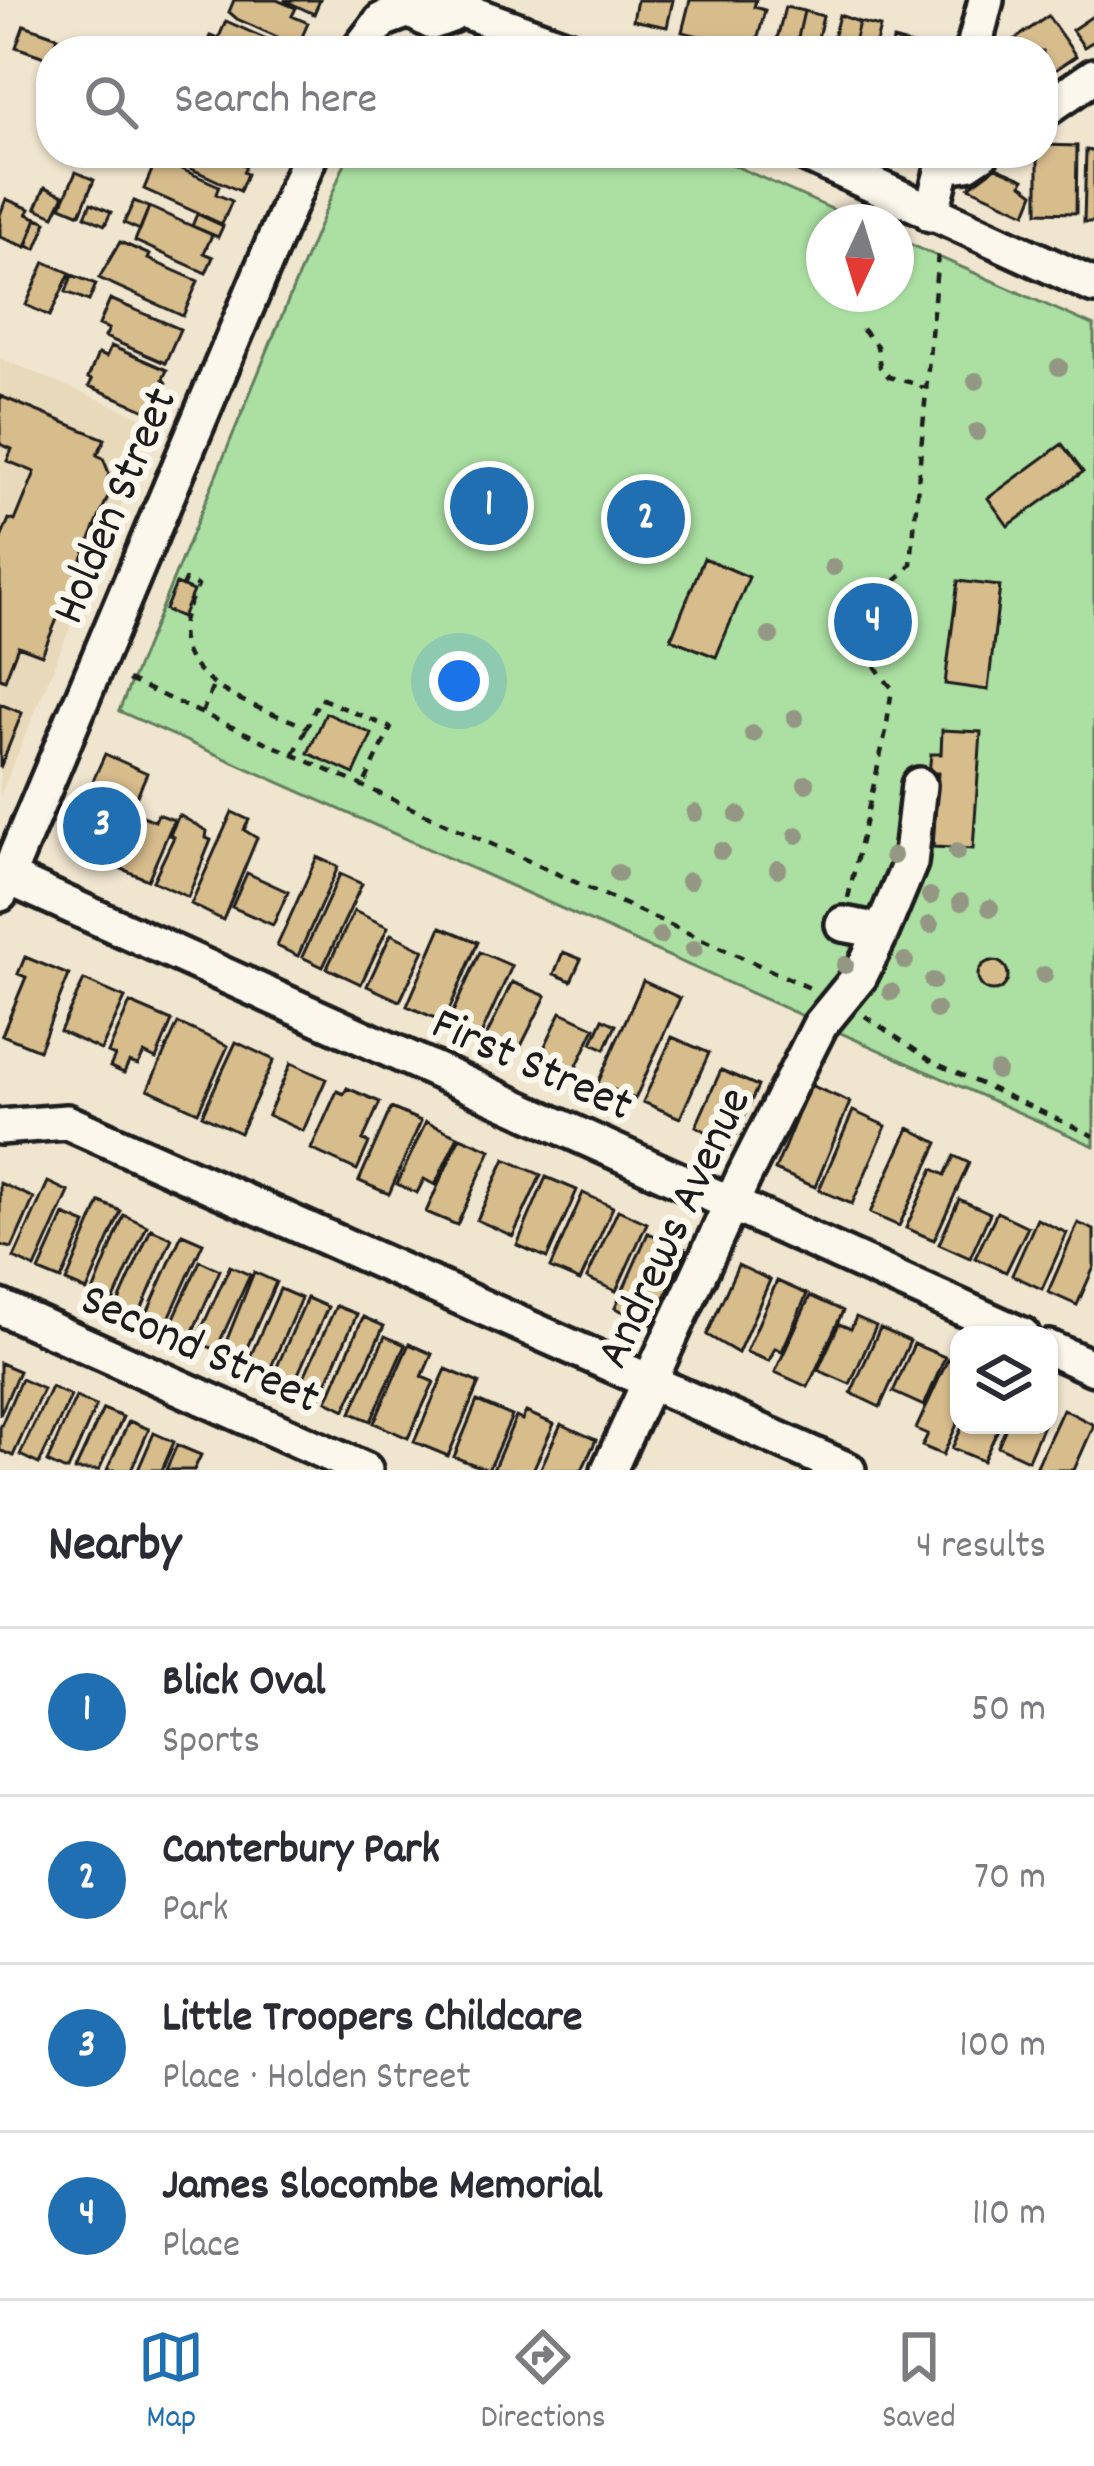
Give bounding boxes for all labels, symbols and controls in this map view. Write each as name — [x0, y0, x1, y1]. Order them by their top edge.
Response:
search box — [36, 36, 1058, 168]
icon: search — [78, 69, 144, 135]
text: Search here — [174, 70, 377, 134]
north arrow — [806, 204, 914, 312]
street label: Holden Street — [37, 378, 199, 636]
pin: 1 — [450, 461, 528, 551]
pin: 2 — [607, 474, 685, 564]
pin: 4 — [834, 577, 912, 667]
your location — [429, 651, 489, 711]
pin: 3 — [63, 781, 141, 871]
street label: First Street — [419, 993, 643, 1143]
street label: Andrews Avenue — [581, 1077, 772, 1381]
street label: Second Street — [68, 1268, 330, 1435]
map controls — [950, 1326, 1058, 1434]
button: layers — [950, 1326, 1058, 1434]
text: Nearby — [48, 1512, 181, 1584]
text: 4 results — [916, 1521, 1046, 1576]
text: Blick Oval — [162, 1652, 326, 1716]
text: 1 — [83, 1684, 91, 1739]
text: 50 m — [971, 1684, 1046, 1739]
text: Sports — [162, 1716, 260, 1771]
text: Canterbury Park — [162, 1820, 440, 1884]
text: 2 — [78, 1852, 96, 1907]
text: 70 m — [974, 1852, 1046, 1907]
text: Park — [162, 1884, 228, 1939]
text: Little Troopers Childcare — [162, 1988, 582, 2052]
text: 3 — [78, 2020, 96, 2075]
text: 100 m — [959, 2020, 1046, 2075]
text: Place · Holden Street — [162, 2052, 471, 2107]
text: James Slocombe Memorial — [162, 2156, 603, 2220]
text: 4 — [79, 2188, 95, 2243]
text: 110 m — [972, 2188, 1046, 2243]
text: Place — [162, 2220, 240, 2275]
tab: Map — [138, 2324, 204, 2443]
tab: Directions — [481, 2324, 606, 2443]
tab: Saved — [882, 2324, 956, 2443]

